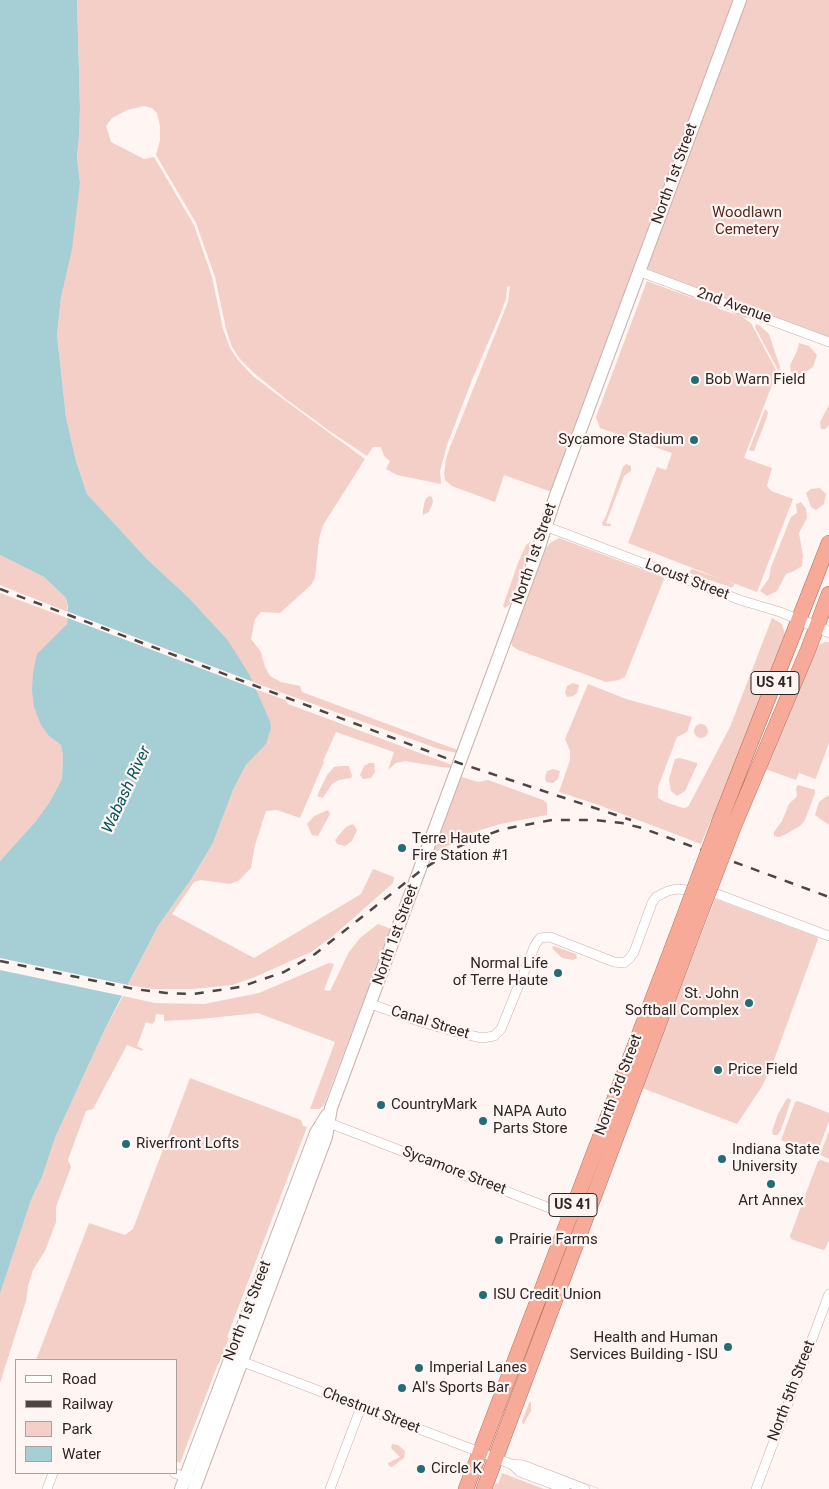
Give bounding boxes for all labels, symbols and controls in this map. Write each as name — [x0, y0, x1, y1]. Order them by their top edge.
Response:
street label: North 1st Street — [648, 121, 702, 227]
park label: Woodlawn Cemetery — [712, 204, 782, 239]
street label: 2nd Avenue — [694, 284, 774, 328]
place label: Bob Warn Field — [705, 371, 805, 389]
marker: Bob Warn Field — [689, 374, 701, 386]
place label: Sycamore Stadium — [558, 431, 684, 449]
marker: Sycamore Stadium — [688, 434, 700, 446]
street label: North 1st Street — [509, 501, 561, 607]
street label: Locust Street — [642, 556, 732, 604]
road number: US 41 — [751, 671, 799, 694]
water label: Wabash River — [98, 743, 156, 837]
place label: Terre Haute Fire Station #1 — [412, 830, 509, 865]
marker: Terre Haute Fire Station #1 — [396, 842, 408, 854]
street label: North 1st Street — [369, 882, 423, 988]
place label: Normal Life of Terre Haute — [453, 955, 548, 990]
marker: Normal Life of Terre Haute — [552, 967, 564, 979]
place label: St. John Softball Complex — [625, 985, 739, 1020]
marker: St. John Softball Complex — [743, 997, 755, 1009]
street label: Canal Street — [388, 1003, 472, 1043]
street label: North 3rd Street — [591, 1032, 647, 1138]
place label: Price Field — [728, 1061, 798, 1079]
marker: Price Field — [712, 1064, 724, 1076]
place label: CountryMark — [391, 1096, 477, 1114]
marker: CountryMark — [375, 1099, 387, 1111]
place label: NAPA Auto Parts Store — [493, 1103, 567, 1138]
marker: NAPA Auto Parts Store — [477, 1115, 489, 1127]
place label: Riverfront Lofts — [136, 1135, 239, 1153]
marker: Riverfront Lofts — [120, 1138, 132, 1150]
place label: Indiana State University — [732, 1141, 820, 1176]
street label: Sycamore Street — [400, 1143, 508, 1199]
marker: Indiana State University — [716, 1153, 728, 1165]
marker: Art Annex — [765, 1178, 777, 1190]
place label: Art Annex — [738, 1192, 804, 1210]
road number: US 41 — [549, 1194, 597, 1216]
place label: Prairie Farms — [509, 1231, 598, 1249]
marker: Prairie Farms — [493, 1234, 505, 1246]
street label: North 1st Street — [221, 1258, 275, 1364]
place label: ISU Credit Union — [493, 1286, 601, 1304]
marker: ISU Credit Union — [477, 1289, 489, 1301]
place label: Health and Human Services Building - ISU — [570, 1329, 718, 1364]
street label: North 5th Street — [765, 1338, 819, 1444]
marker: Health and Human Services Building - ISU — [722, 1341, 734, 1353]
legend — [15, 1359, 178, 1474]
place label: Imperial Lanes — [429, 1359, 527, 1377]
marker: Imperial Lanes — [413, 1362, 425, 1374]
text: Road — [62, 1370, 96, 1388]
place label: Al's Sports Bar — [412, 1379, 509, 1397]
marker: Al's Sports Bar — [396, 1382, 408, 1394]
street label: Chestnut Street — [320, 1384, 422, 1438]
text: Railway — [62, 1395, 113, 1413]
text: Park — [62, 1420, 92, 1438]
text: Water — [62, 1445, 101, 1463]
place label: Circle K — [431, 1460, 482, 1478]
marker: Circle K — [415, 1463, 427, 1475]

